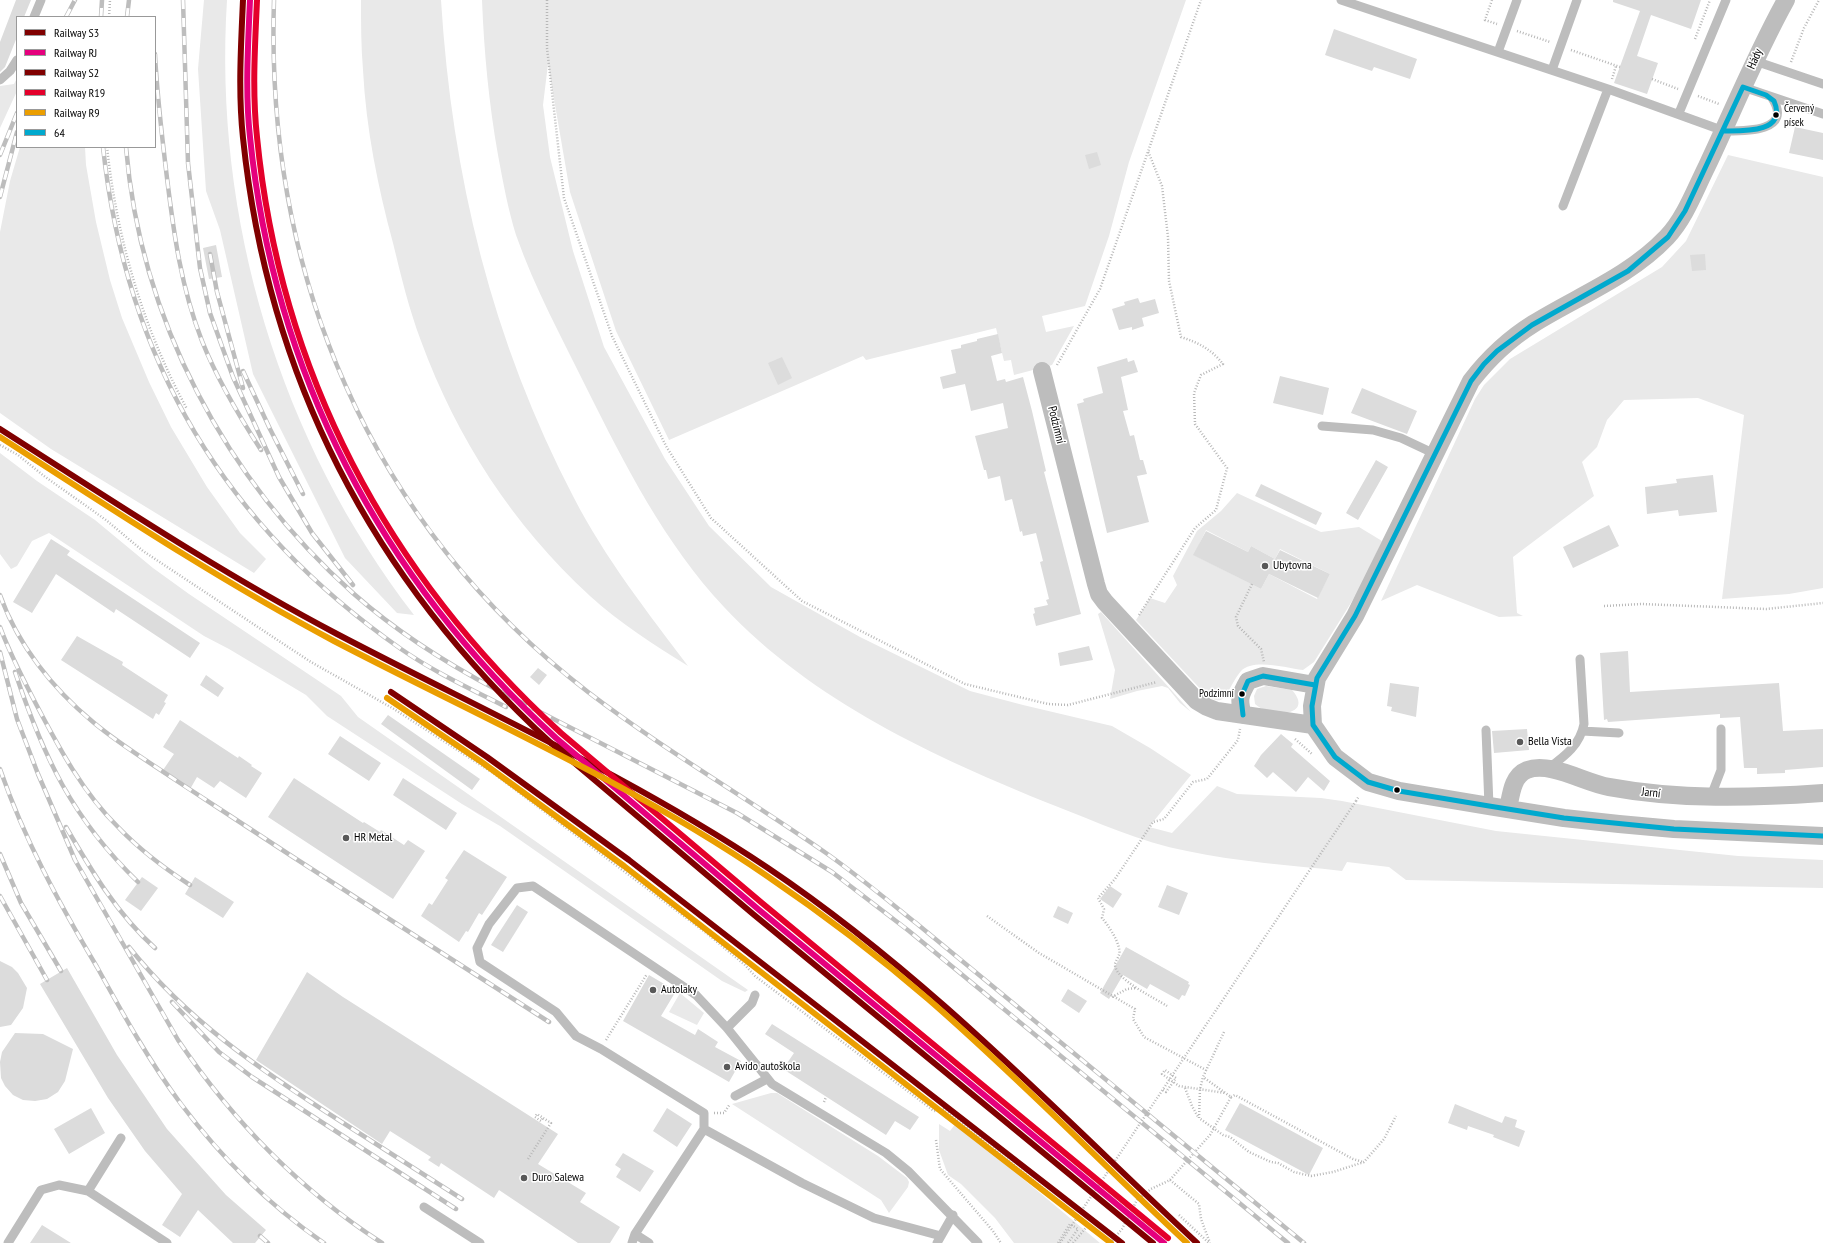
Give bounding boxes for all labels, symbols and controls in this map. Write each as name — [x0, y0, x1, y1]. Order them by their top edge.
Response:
legend — [16, 16, 156, 148]
text: Railway S3 — [54, 25, 99, 40]
text: Railway RJ — [54, 45, 97, 60]
street label: Hády — [1744, 47, 1766, 71]
text: Railway S2 — [54, 65, 99, 80]
text: Railway R19 — [54, 85, 105, 100]
place label: Červený písek — [1784, 102, 1814, 128]
text: Railway R9 — [54, 105, 100, 120]
marker: Červený písek — [1771, 110, 1781, 120]
text: 64 — [54, 125, 65, 140]
street label: Podzimní — [1044, 405, 1068, 445]
place label: Ubytovna — [1273, 559, 1312, 573]
marker: Ubytovna — [1260, 561, 1270, 571]
place label: Podzimní — [1199, 687, 1234, 701]
marker: Podzimní — [1237, 689, 1247, 699]
place label: Bella Vista — [1528, 735, 1572, 749]
marker: Bella Vista — [1515, 737, 1525, 747]
unlabelled marker — [1392, 785, 1402, 795]
street label: Jarní — [1641, 785, 1661, 801]
place label: HR Metal — [354, 831, 392, 845]
marker: HR Metal — [341, 833, 351, 843]
place label: Autolaky — [661, 983, 697, 997]
marker: Autolaky — [648, 985, 658, 995]
place label: Avido autoškola — [735, 1060, 800, 1074]
marker: Avido autoškola — [722, 1062, 732, 1072]
place label: Duro Salewa — [532, 1171, 584, 1185]
marker: Duro Salewa — [519, 1173, 529, 1183]

